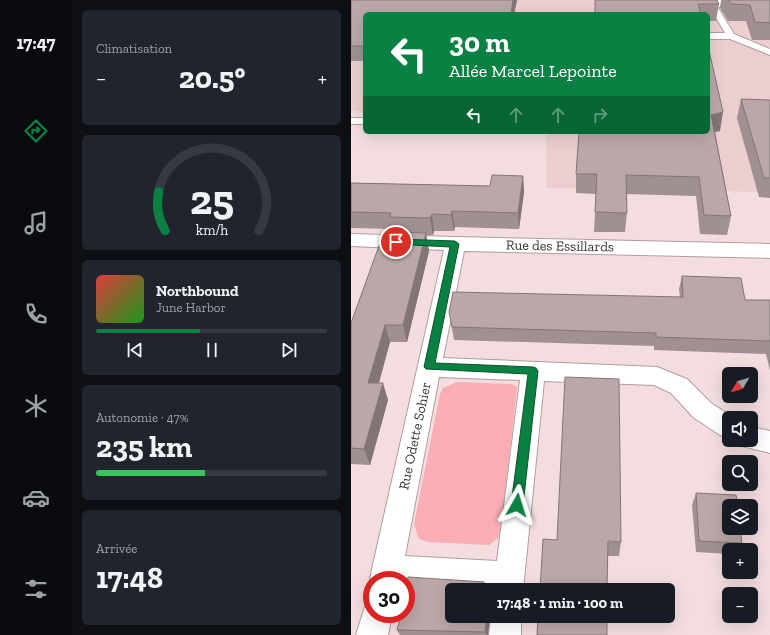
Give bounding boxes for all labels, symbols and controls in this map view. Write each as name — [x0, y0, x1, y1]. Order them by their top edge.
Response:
text: 30 m — [449, 26, 510, 59]
icon: left — [383, 28, 435, 80]
text: 17:47 — [16, 32, 56, 54]
text: Climatisation — [96, 41, 172, 56]
text: 20.5° — [179, 60, 245, 96]
text: Allée Marcel Lepointe — [449, 60, 617, 82]
text: − — [96, 65, 106, 92]
text: + — [318, 65, 327, 92]
icon: left — [463, 104, 485, 126]
icon: ahead — [505, 104, 527, 126]
icon: ahead — [547, 104, 569, 126]
icon: right — [589, 104, 611, 126]
icon: directions — [22, 117, 50, 145]
text: 25 — [189, 174, 234, 224]
icon: music — [22, 209, 50, 237]
text: km/h — [195, 221, 228, 238]
pin — [379, 225, 413, 259]
icon: arrive — [385, 231, 407, 253]
street label: Rue des Essillards — [506, 237, 614, 255]
text: Northbound — [156, 282, 239, 300]
icon: phone — [22, 300, 50, 328]
text: June Harbor — [156, 300, 226, 315]
icon: previous — [124, 339, 146, 361]
icon: pause — [201, 339, 223, 361]
icon: next — [278, 339, 300, 361]
north arrow — [722, 367, 758, 403]
map controls — [722, 367, 758, 623]
street label: Rue Odette Sohier — [395, 380, 435, 491]
icon: climate — [22, 392, 50, 420]
text: Autonomie · 47% — [96, 410, 189, 425]
button: sound — [722, 411, 758, 447]
text: 235 km — [96, 429, 192, 465]
button: search — [722, 455, 758, 491]
icon: car — [22, 484, 50, 512]
position arrow — [496, 484, 538, 526]
button: layers — [722, 499, 758, 535]
text: Arrivée — [96, 541, 137, 556]
button: + — [722, 543, 758, 579]
text: 17:48 — [96, 560, 163, 596]
speed limit sign: 30 — [363, 571, 415, 623]
icon: filters — [22, 575, 50, 603]
button: − — [722, 587, 758, 623]
text: 17:48 · 1 min · 100 m — [497, 594, 623, 612]

